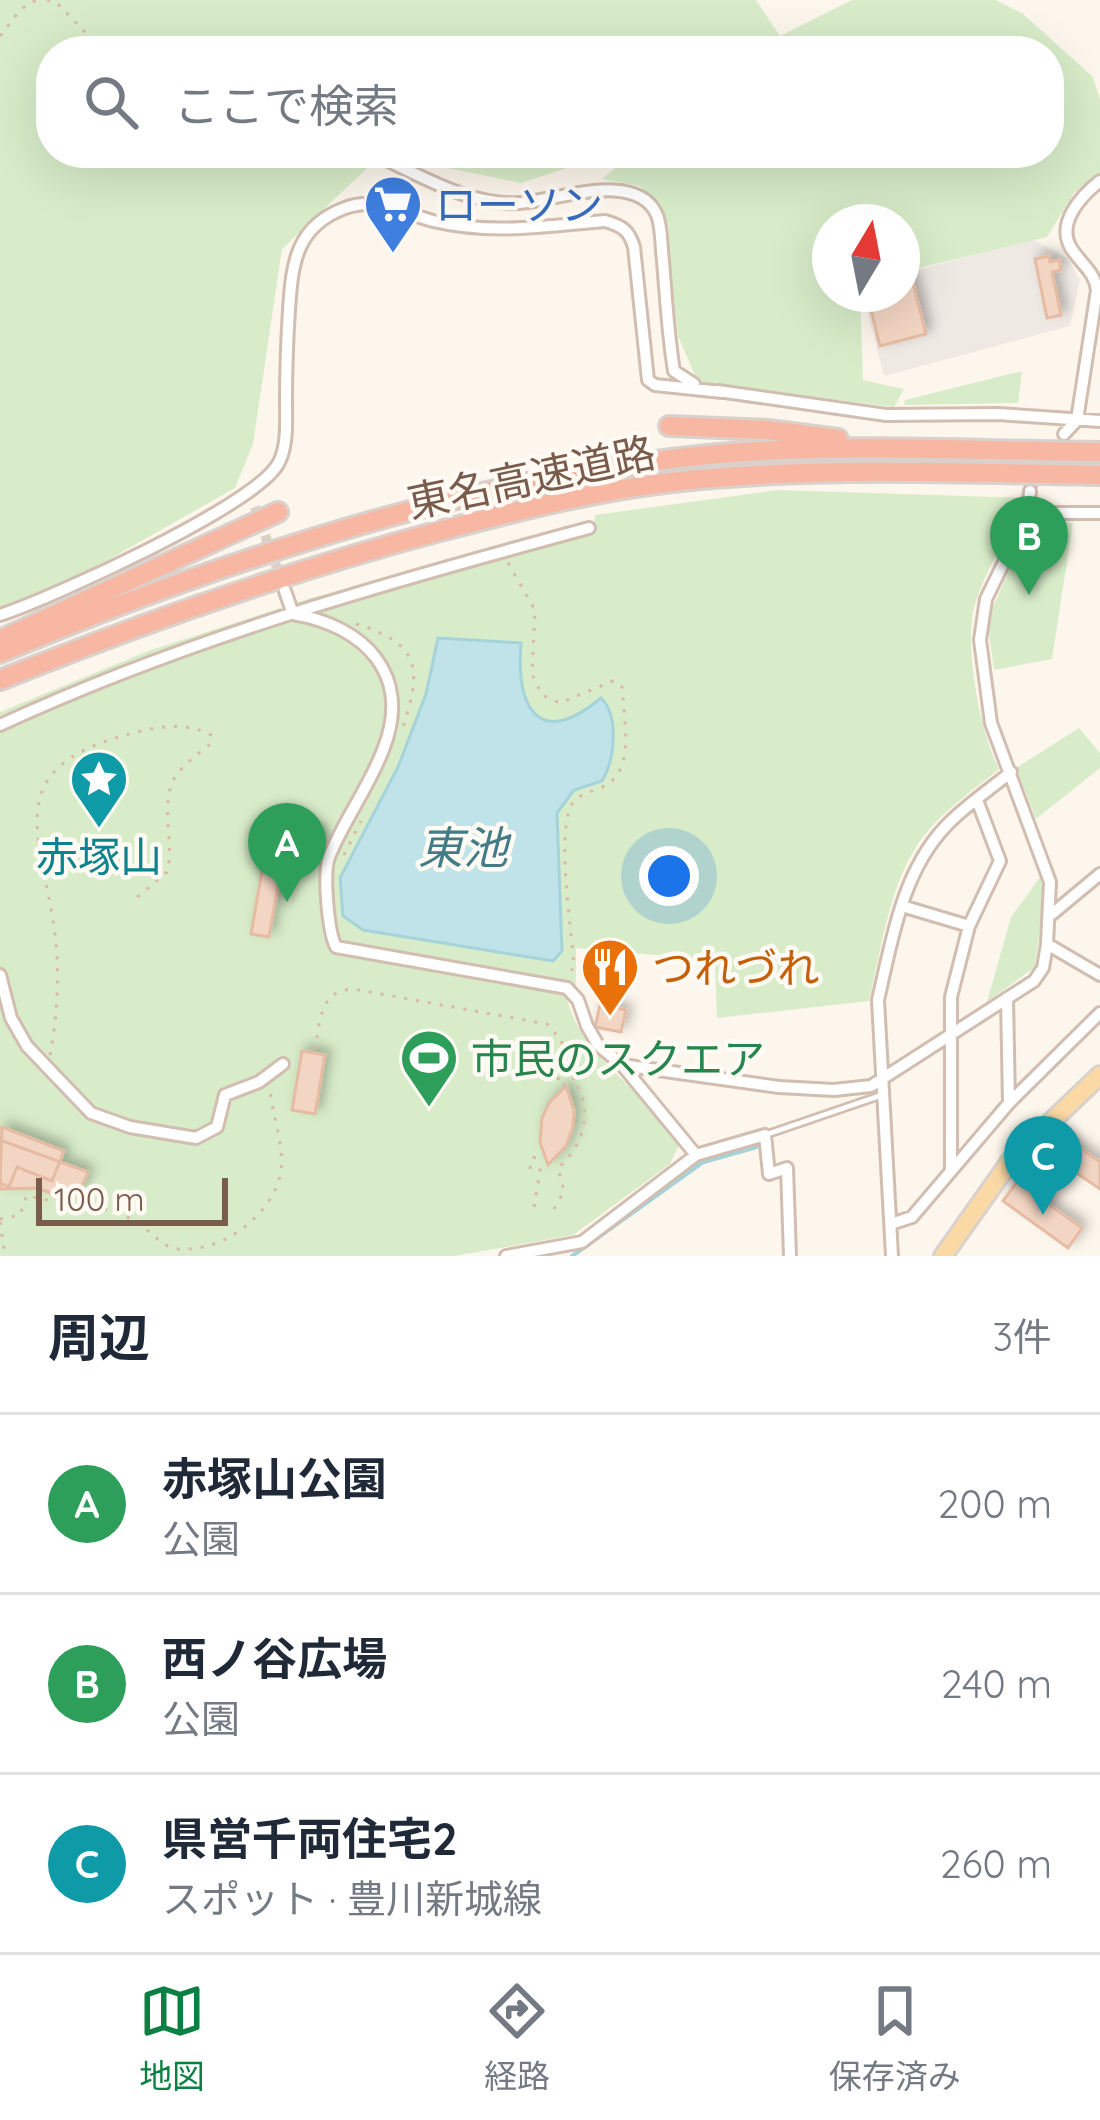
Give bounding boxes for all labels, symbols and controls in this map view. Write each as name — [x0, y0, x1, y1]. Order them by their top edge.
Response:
search box — [36, 36, 1064, 168]
icon: search — [78, 69, 144, 135]
text: ここで検索 — [174, 77, 399, 133]
supermarket icon: ローソン — [362, 173, 424, 255]
place label: ローソン — [435, 178, 603, 231]
north arrow — [812, 204, 920, 312]
street label: 東名高速道路 — [402, 425, 660, 529]
pin: B — [990, 496, 1068, 595]
place icon: 赤塚山 — [68, 748, 130, 830]
pin: A — [248, 803, 326, 902]
water label: 東池 — [418, 819, 512, 875]
place label: 赤塚山 — [36, 830, 162, 883]
your location — [639, 846, 699, 906]
restaurant icon: つれづれ — [579, 936, 641, 1018]
place label: つれづれ — [652, 941, 819, 994]
sports icon: 市民のスクエア — [398, 1027, 460, 1109]
place label: 市民のスクエア — [471, 1032, 765, 1085]
pin: C — [1004, 1116, 1082, 1215]
scale bar — [36, 1172, 228, 1225]
text: 100 m — [54, 1178, 145, 1219]
text: 周辺 — [48, 1305, 150, 1369]
text: 3件 — [993, 1312, 1052, 1361]
text: 赤塚山公園 — [162, 1450, 387, 1506]
text: A — [75, 1479, 99, 1528]
text: 200 m — [938, 1479, 1052, 1528]
text: 公園 — [162, 1514, 240, 1563]
text: 西ノ谷広場 — [162, 1630, 387, 1686]
text: B — [74, 1659, 100, 1708]
text: 240 m — [941, 1659, 1052, 1708]
text: 公園 — [162, 1694, 240, 1743]
text: 県営千両住宅2 — [162, 1810, 458, 1866]
text: C — [75, 1839, 99, 1888]
text: 260 m — [940, 1839, 1052, 1888]
text: スポット · 豊川新城線 — [162, 1874, 542, 1923]
tab: 地図 — [139, 1978, 205, 2098]
tab: 経路 — [484, 1978, 550, 2098]
tab: 保存済み — [829, 1978, 961, 2098]

